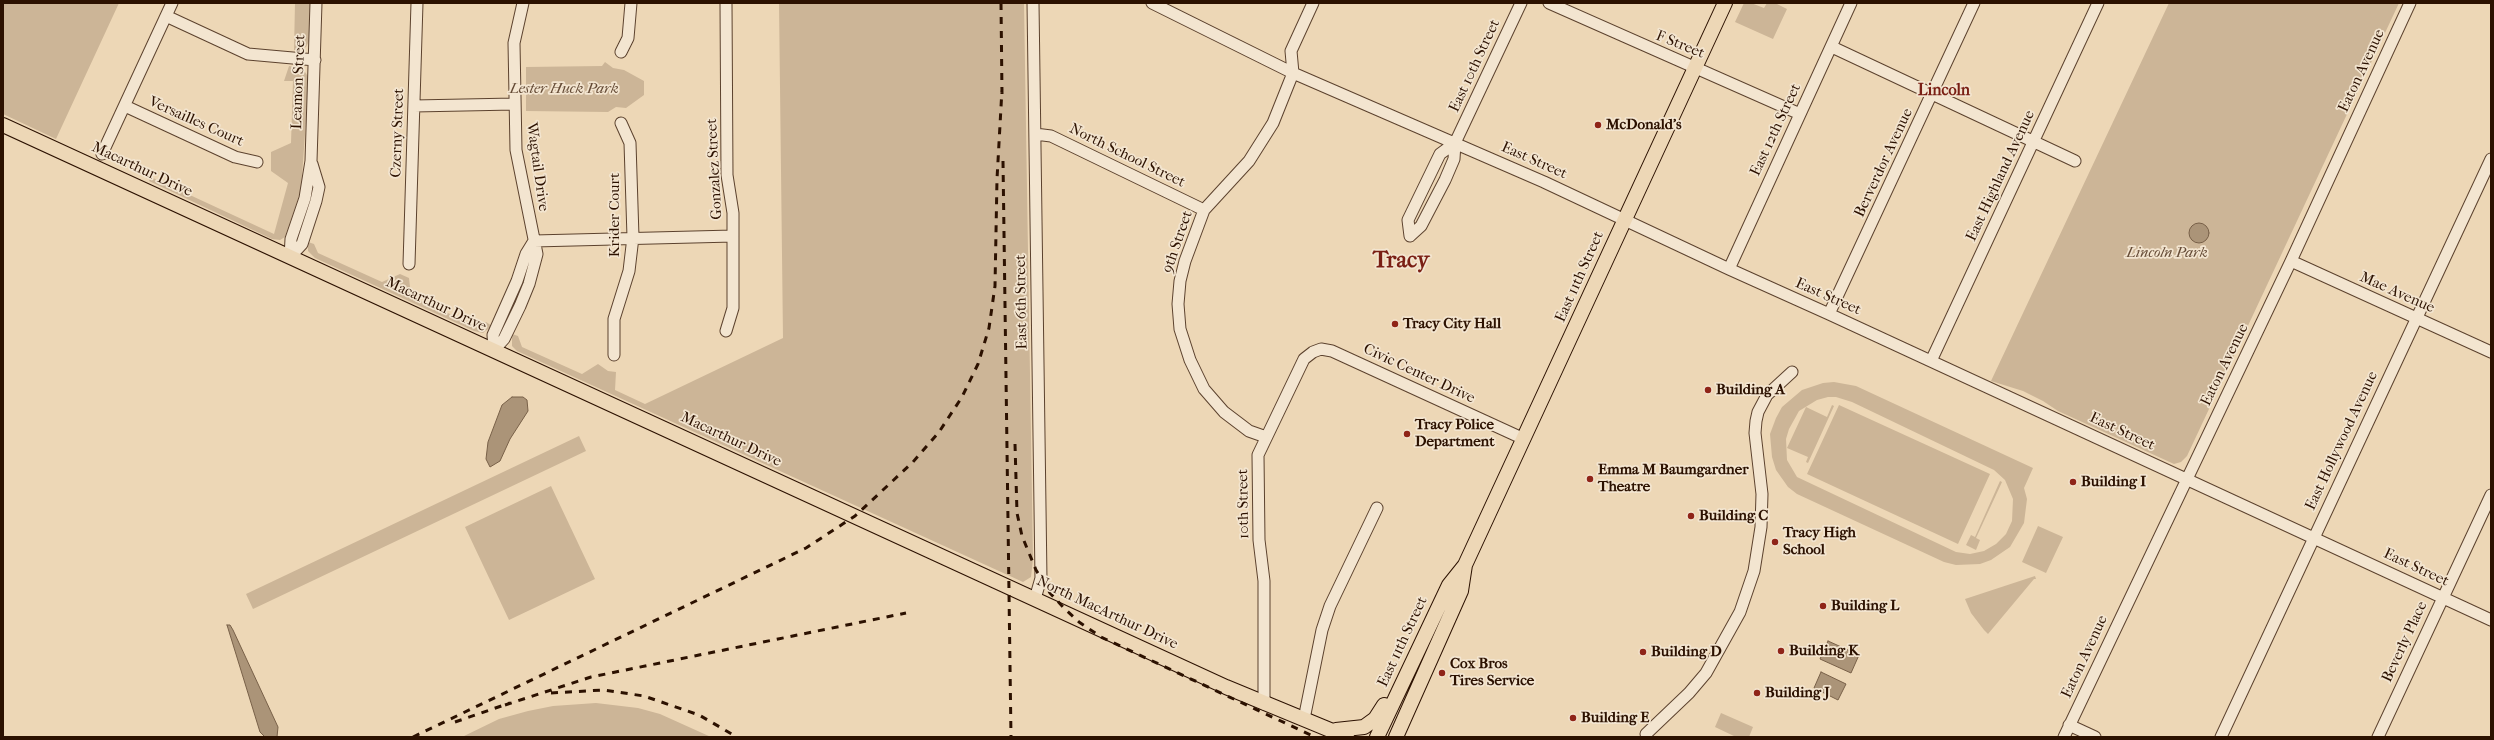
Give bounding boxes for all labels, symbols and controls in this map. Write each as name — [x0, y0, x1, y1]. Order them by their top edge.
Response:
street label: East 10th Street — [1446, 17, 1504, 115]
street label: F Street — [1653, 27, 1707, 63]
street label: Eaton Avenue — [2335, 27, 2389, 115]
street label: Leamon Street — [288, 34, 310, 130]
park label: Lester Huck Park — [509, 80, 619, 98]
street label: East 12th Street — [1747, 81, 1805, 179]
district label: Lincoln — [1918, 81, 1970, 101]
street label: Czerny Street — [387, 88, 409, 178]
street label: Versailles Court — [146, 93, 246, 151]
street label: Berverdor Avenue — [1851, 106, 1917, 220]
street label: East Highland Avenue — [1963, 108, 2039, 244]
place label: McDonald's — [1606, 116, 1682, 134]
street label: Gonzalez Street — [703, 118, 727, 220]
street label: North School Street — [1066, 120, 1188, 192]
marker: McDonald's — [1593, 120, 1603, 130]
street label: Wagtail Drive — [522, 121, 552, 213]
street label: Macarthur Drive — [89, 139, 195, 201]
street label: East Street — [1498, 139, 1570, 183]
street label: Krider Court — [606, 173, 624, 257]
street label: 9th Street — [1159, 209, 1197, 275]
street label: East 11th Street — [1552, 229, 1608, 325]
park label: Lincoln Park — [2126, 244, 2208, 262]
district label: Tracy — [1373, 247, 1429, 275]
street label: East 6th Street — [1012, 254, 1032, 350]
street label: Mae Avenue — [2357, 269, 2437, 317]
street label: Macarthur Drive — [383, 274, 489, 336]
street label: East Street — [1792, 275, 1864, 319]
place label: Tracy City Hall — [1403, 315, 1501, 333]
marker: Tracy City Hall — [1390, 319, 1400, 329]
street label: Eaton Avenue — [2197, 321, 2253, 409]
street label: Civic Center Drive — [1360, 340, 1478, 408]
street label: East Hollywood Avenue — [2302, 369, 2382, 513]
place label: Building A — [1716, 381, 1785, 399]
marker: Building A — [1703, 385, 1713, 395]
street label: Macarthur Drive — [678, 409, 784, 471]
street label: East Street — [2087, 409, 2157, 455]
place label: Tracy Police Department — [1415, 416, 1495, 451]
marker: Tracy Police Department — [1402, 429, 1412, 439]
place label: Emma M Baumgardner Theatre — [1598, 461, 1749, 496]
street label: 10th Street — [1234, 469, 1254, 539]
place label: Building I — [2081, 473, 2146, 491]
marker: Emma M Baumgardner Theatre — [1585, 474, 1595, 484]
marker: Building I — [2068, 477, 2078, 487]
place label: Building C — [1699, 507, 1768, 525]
marker: Building C — [1686, 511, 1696, 521]
place label: Tracy High School — [1783, 524, 1856, 559]
marker: Tracy High School — [1770, 537, 1780, 547]
street label: East Street — [2381, 545, 2451, 591]
street label: North MacArthur Drive — [1033, 572, 1181, 654]
street label: East 11th Street — [1374, 594, 1432, 690]
place label: Building L — [1831, 597, 1899, 615]
street label: Beverly Place — [2378, 599, 2432, 685]
marker: Building L — [1818, 601, 1828, 611]
street label: Eaton Avenue — [2058, 613, 2112, 701]
place label: Building K — [1789, 642, 1859, 660]
place label: Building D — [1651, 643, 1722, 661]
marker: Building K — [1776, 646, 1786, 656]
marker: Building D — [1638, 647, 1648, 657]
place label: Cox Bros Tires Service — [1450, 655, 1534, 690]
marker: Cox Bros Tires Service — [1437, 668, 1447, 678]
place label: Building J — [1765, 684, 1830, 702]
marker: Building J — [1752, 688, 1762, 698]
place label: Building E — [1581, 709, 1649, 727]
marker: Building E — [1568, 713, 1578, 723]

